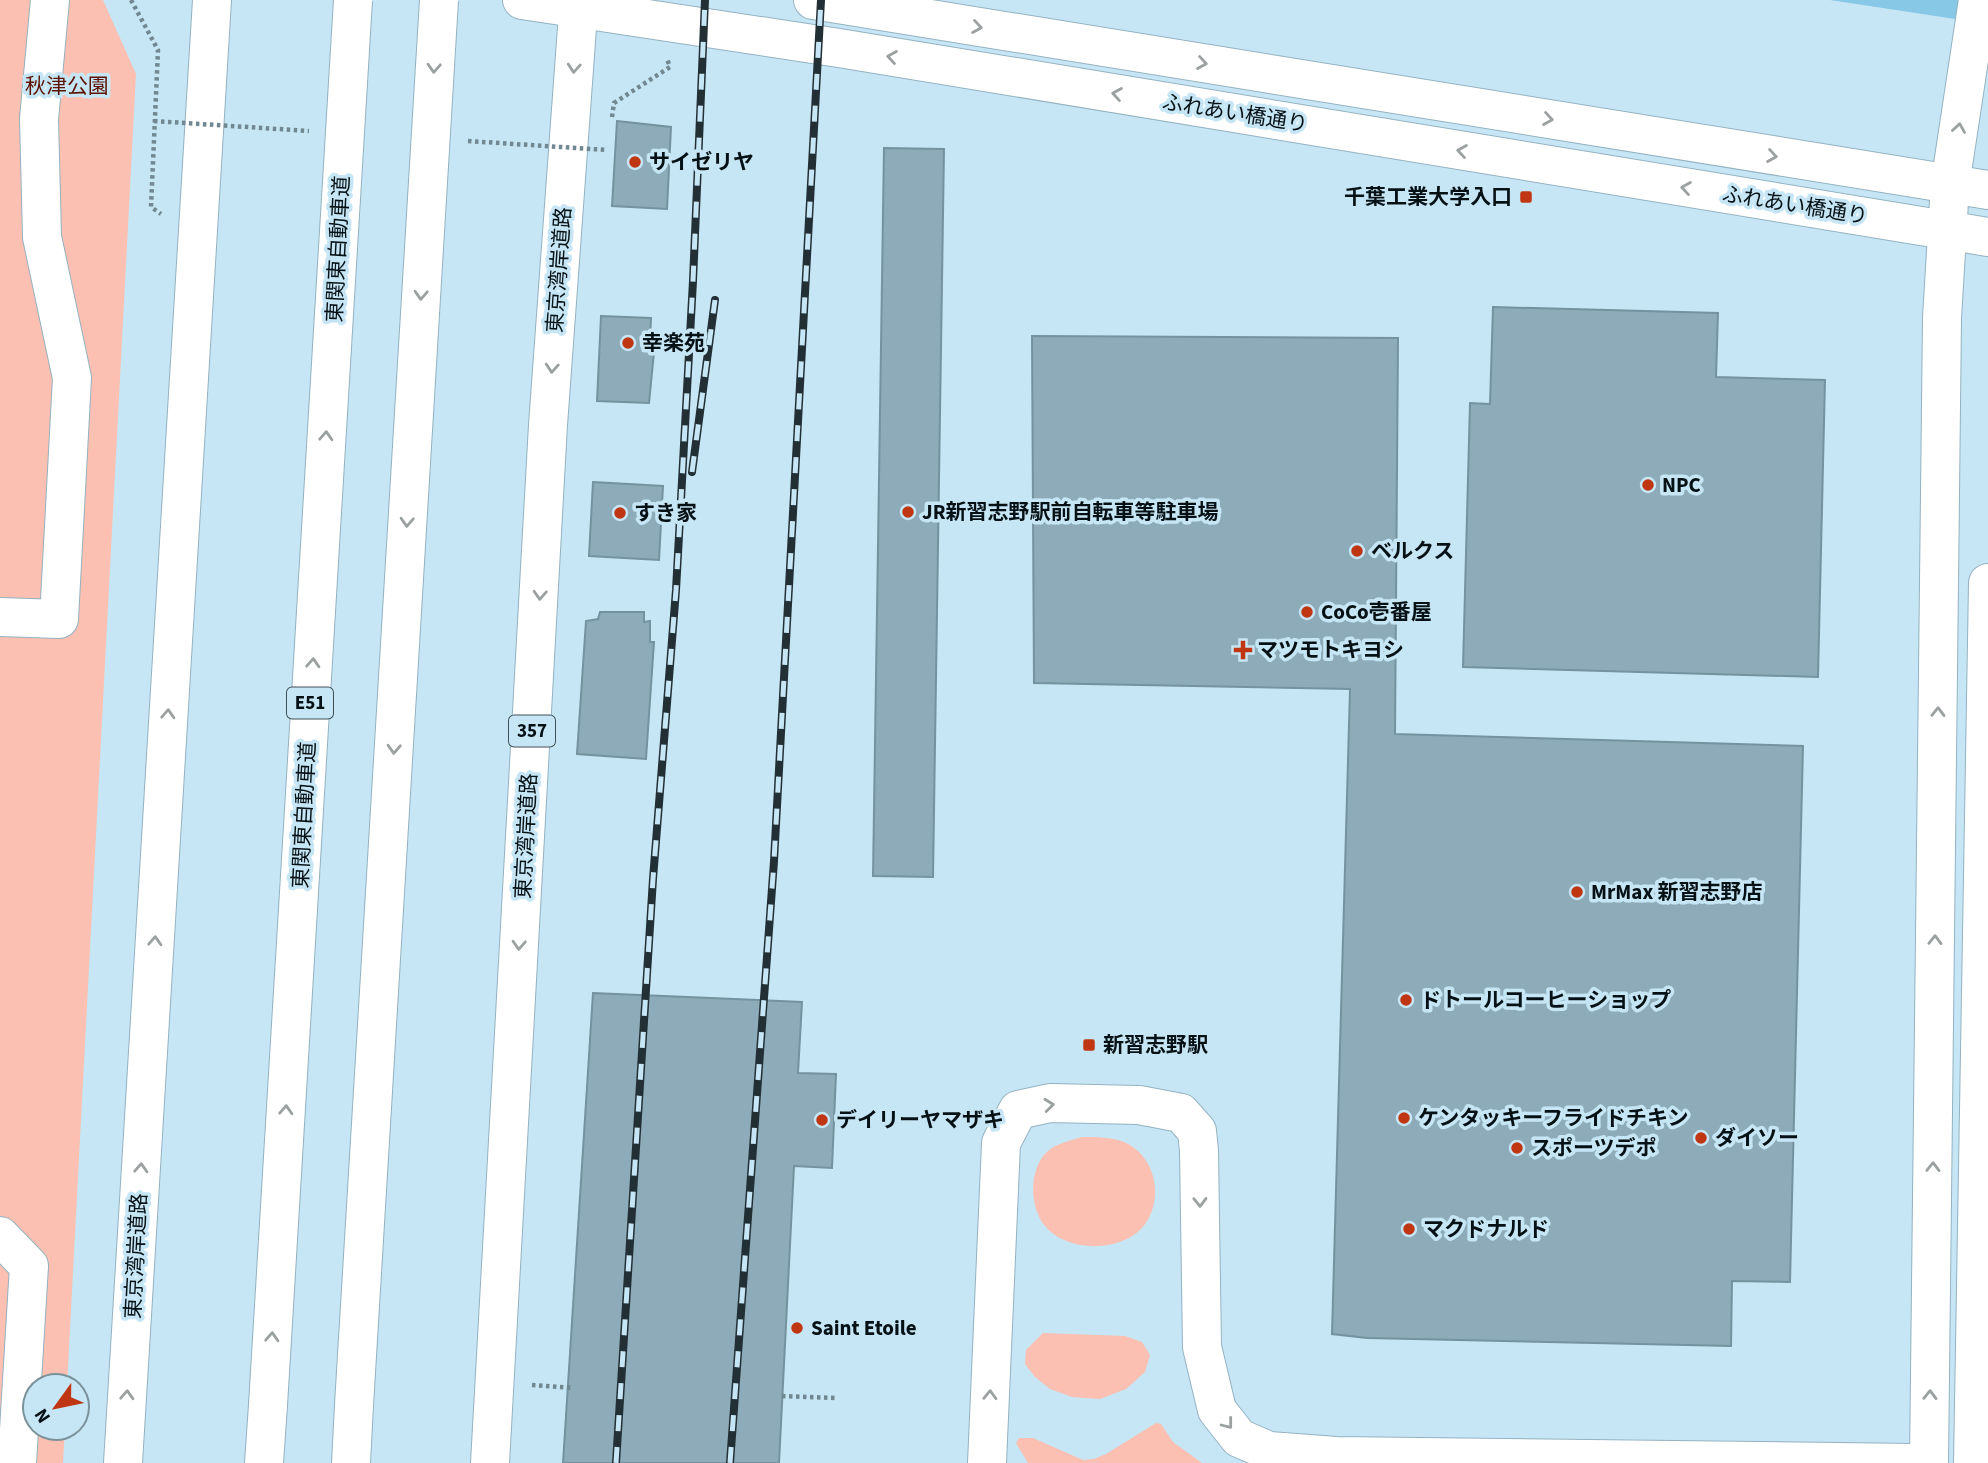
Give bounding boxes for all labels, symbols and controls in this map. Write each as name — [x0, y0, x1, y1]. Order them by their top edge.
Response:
one-way arrow — [972, 19, 983, 34]
one-way arrow — [886, 50, 898, 65]
one-way arrow — [1196, 55, 1208, 70]
one-way arrow — [427, 63, 442, 74]
one-way arrow — [567, 63, 582, 74]
park label: 秋津公園 — [25, 71, 109, 101]
one-way arrow — [1111, 87, 1122, 102]
street label: ふれあい橋通り — [1160, 87, 1310, 139]
one-way arrow — [1542, 111, 1553, 126]
one-way arrow — [1951, 122, 1966, 134]
one-way arrow — [1456, 144, 1468, 159]
place label: サイゼリヤ — [649, 147, 754, 177]
one-way arrow — [1766, 148, 1778, 163]
marker: サイゼリヤ — [627, 154, 643, 170]
street label: 東関東自動車道 — [319, 175, 357, 323]
street label: ふれあい橋通り — [1720, 179, 1870, 231]
one-way arrow — [1680, 181, 1692, 196]
place label: 千葉工業大学入口 — [1344, 182, 1512, 212]
marker: 千葉工業大学入口 — [1518, 189, 1534, 205]
street label: 東京湾岸道路 — [540, 206, 578, 334]
one-way arrow — [414, 290, 429, 301]
place label: 幸楽苑 — [642, 328, 705, 358]
marker: 幸楽苑 — [620, 335, 636, 351]
one-way arrow — [545, 363, 560, 374]
one-way arrow — [319, 430, 334, 441]
place label: NPC — [1662, 470, 1701, 500]
marker: NPC — [1640, 477, 1656, 493]
place label: JR新習志野駅前自転車等駐車場 — [922, 497, 1219, 527]
place label: すき家 — [634, 498, 697, 528]
marker: JR新習志野駅前自転車等駐車場 — [900, 504, 916, 520]
marker: すき家 — [612, 505, 628, 521]
one-way arrow — [400, 517, 415, 528]
place label: ベルクス — [1371, 536, 1454, 566]
marker: ベルクス — [1349, 543, 1365, 559]
one-way arrow — [532, 590, 547, 601]
place label: CoCo壱番屋 — [1321, 597, 1432, 627]
marker: CoCo壱番屋 — [1299, 604, 1315, 620]
place label: マツモトキヨシ — [1257, 635, 1404, 665]
marker: マツモトキヨシ — [1235, 642, 1251, 658]
one-way arrow — [305, 657, 320, 668]
road number: E51 — [287, 688, 333, 718]
one-way arrow — [1930, 707, 1946, 717]
one-way arrow — [161, 708, 176, 719]
road number: 357 — [509, 716, 555, 746]
street label: 東関東自動車道 — [285, 741, 323, 889]
one-way arrow — [386, 744, 401, 755]
street label: 東京湾岸道路 — [508, 772, 544, 900]
place label: MrMax 新習志野店 — [1591, 877, 1762, 907]
marker: MrMax 新習志野店 — [1569, 884, 1585, 900]
one-way arrow — [1927, 934, 1943, 945]
one-way arrow — [147, 935, 162, 946]
one-way arrow — [512, 940, 527, 951]
place label: ドトールコーヒーショップ — [1420, 985, 1671, 1015]
marker: ドトールコーヒーショップ — [1398, 992, 1414, 1008]
place label: 新習志野駅 — [1103, 1030, 1208, 1060]
marker: 新習志野駅 — [1081, 1037, 1097, 1053]
one-way arrow — [1044, 1098, 1055, 1113]
place label: ケンタッキーフライドチキン — [1418, 1103, 1688, 1133]
one-way arrow — [278, 1104, 293, 1115]
place label: デイリーヤマザキ — [836, 1105, 1004, 1135]
marker: ケンタッキーフライドチキン — [1396, 1110, 1412, 1126]
marker: デイリーヤマザキ — [814, 1112, 830, 1128]
place label: ダイソー — [1715, 1123, 1799, 1153]
marker: ダイソー — [1693, 1130, 1709, 1146]
place label: スポーツデポ — [1531, 1133, 1657, 1163]
marker: スポーツデポ — [1509, 1140, 1525, 1156]
one-way arrow — [133, 1162, 148, 1173]
one-way arrow — [1925, 1162, 1941, 1172]
street label: 東京湾岸道路 — [118, 1192, 154, 1320]
one-way arrow — [1192, 1197, 1208, 1207]
place label: マクドナルド — [1423, 1214, 1549, 1244]
marker: マクドナルド — [1401, 1221, 1417, 1237]
place label: Saint Etoile — [811, 1313, 917, 1343]
marker: Saint Etoile — [789, 1320, 805, 1336]
one-way arrow — [264, 1331, 279, 1342]
north arrow — [21, 1372, 91, 1442]
one-way arrow — [120, 1389, 135, 1400]
one-way arrow — [983, 1389, 998, 1400]
one-way arrow — [1922, 1389, 1938, 1400]
text: N — [28, 1403, 58, 1428]
one-way arrow — [1220, 1416, 1233, 1428]

